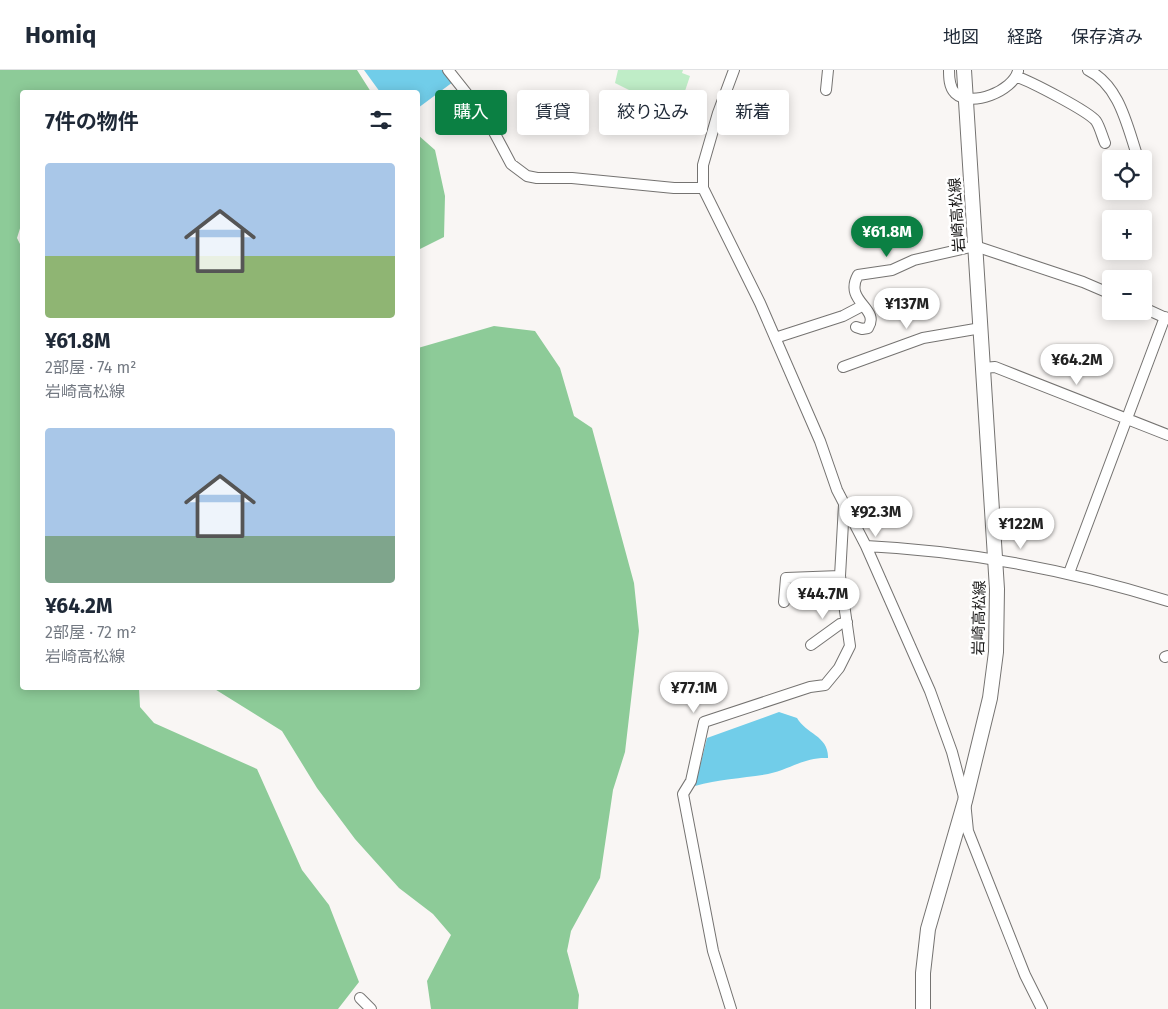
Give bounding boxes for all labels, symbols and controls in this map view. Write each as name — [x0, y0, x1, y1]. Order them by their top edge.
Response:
text: Homiq — [25, 21, 96, 49]
text: 地図 — [943, 26, 979, 48]
text: 経路 — [1007, 26, 1043, 48]
text: 保存済み — [1071, 26, 1143, 48]
chip: 購入 — [435, 90, 507, 135]
chip: 賃貸 — [517, 90, 589, 135]
chip: 絞り込み — [599, 90, 707, 135]
chip: 新着 — [717, 90, 789, 135]
icon: filters — [367, 106, 395, 134]
text: 7件の物件 — [45, 109, 139, 135]
map controls — [1102, 150, 1152, 320]
button: locate — [1102, 150, 1152, 200]
street label: 岩崎高松線 — [945, 177, 969, 253]
icon: home — [175, 196, 265, 286]
button: + — [1102, 210, 1152, 260]
pin: ¥61.8M — [846, 216, 928, 258]
text: ¥61.8M — [862, 222, 912, 241]
button: − — [1102, 270, 1152, 320]
pin: ¥137M — [872, 288, 942, 330]
text: ¥137M — [885, 294, 929, 313]
text: ¥61.8M — [45, 328, 110, 354]
pin: ¥64.2M — [1036, 344, 1118, 386]
text: ¥64.2M — [1051, 350, 1103, 369]
text: 2部屋 · 74 m² — [45, 358, 137, 377]
text: 岩崎高松線 — [45, 382, 125, 401]
icon: home — [175, 461, 265, 551]
pin: ¥92.3M — [835, 496, 917, 538]
text: ¥92.3M — [851, 502, 901, 521]
pin: ¥122M — [986, 508, 1056, 550]
text: ¥122M — [998, 514, 1044, 533]
pin: ¥44.7M — [782, 578, 864, 620]
street label: 岩崎高松線 — [969, 580, 989, 656]
text: ¥44.7M — [798, 584, 848, 603]
text: ¥64.2M — [45, 593, 112, 619]
text: 2部屋 · 72 m² — [45, 623, 136, 642]
text: 岩崎高松線 — [45, 647, 125, 666]
pin: ¥77.1M — [653, 672, 735, 714]
text: ¥77.1M — [671, 678, 717, 697]

